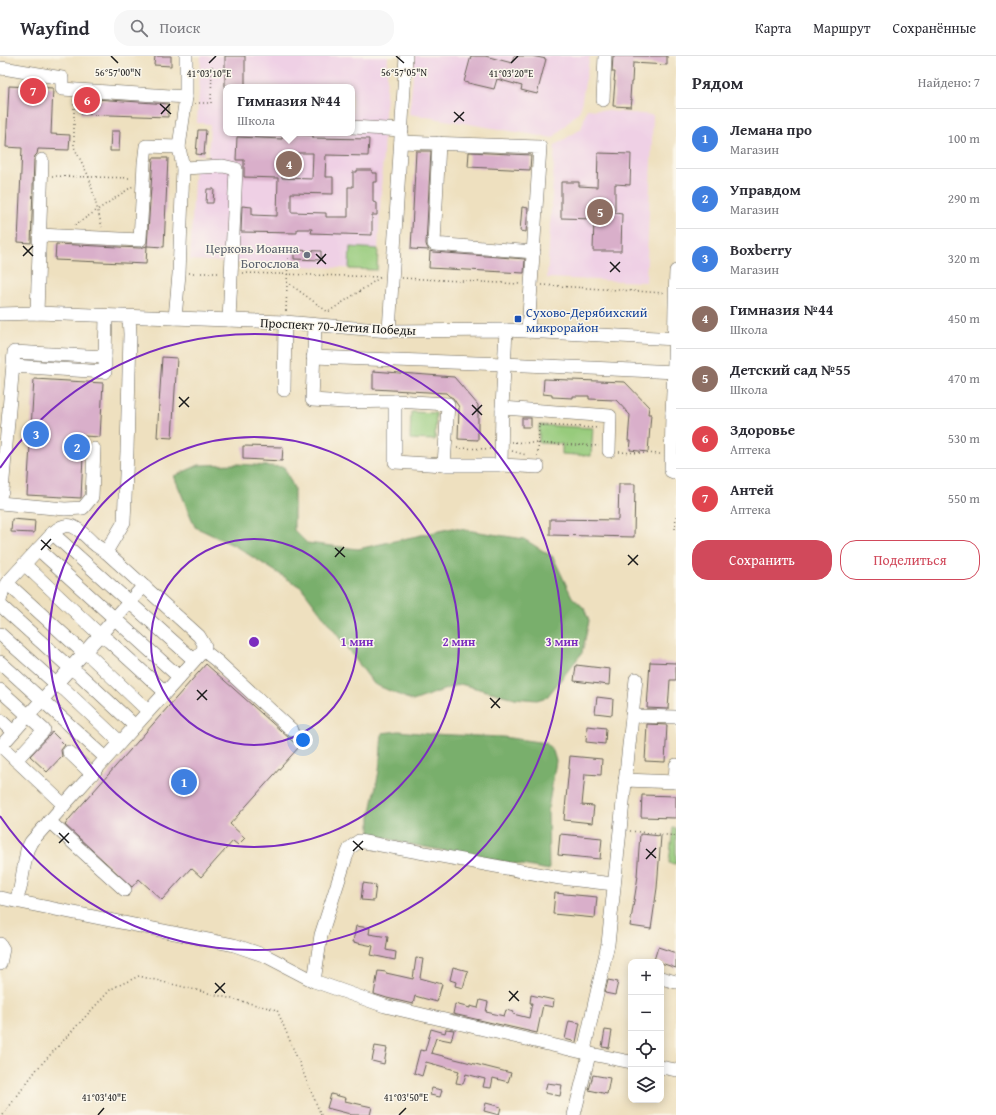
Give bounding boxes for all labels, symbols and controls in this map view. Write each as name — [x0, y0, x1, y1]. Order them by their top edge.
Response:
search box — [114, 10, 394, 46]
text: Wayfind — [20, 14, 90, 42]
icon: search — [128, 17, 150, 39]
text: Поиск — [160, 17, 200, 38]
text: Карта — [755, 18, 791, 38]
text: Маршрут — [813, 18, 871, 38]
text: Сохранённые — [893, 18, 976, 38]
text: 56°57'00"N — [95, 65, 141, 80]
text: 56°57'05"N — [381, 65, 427, 80]
text: 41°03'10"E — [187, 66, 231, 81]
text: 41°03'20"E — [489, 66, 533, 81]
text: Рядом — [692, 70, 743, 95]
text: Найдено: 7 — [918, 73, 980, 92]
pin: 7 — [20, 76, 46, 106]
popup — [223, 84, 355, 136]
pin: 6 — [74, 85, 100, 115]
text: Гимназия №44 — [237, 90, 341, 111]
text: Школа — [237, 111, 275, 130]
text: Лемана про — [730, 119, 812, 140]
text: 1 — [702, 129, 708, 148]
text: 100 m — [948, 129, 980, 148]
text: Магазин — [730, 140, 779, 159]
pin: 4 — [276, 149, 302, 179]
text: Управдом — [730, 179, 801, 200]
text: 2 — [702, 189, 708, 208]
text: 290 m — [948, 189, 980, 208]
pin: 5 — [587, 197, 613, 227]
text: Магазин — [730, 200, 779, 219]
place label: Церковь Иоанна Богослова — [206, 239, 300, 273]
text: Boxberry — [730, 239, 792, 260]
text: 3 — [702, 249, 708, 268]
text: 320 m — [948, 249, 980, 268]
marker: Церковь Иоанна Богослова — [302, 250, 312, 260]
text: Магазин — [730, 260, 779, 279]
text: Гимназия №44 — [730, 299, 833, 320]
place label: Сухово-Дерябихский микрорайон — [526, 303, 648, 337]
text: 4 — [702, 309, 708, 328]
text: 450 m — [948, 309, 980, 328]
street label: Проспект 70-Летия Победы — [260, 313, 416, 340]
marker: Сухово-Дерябихский микрорайон — [513, 314, 523, 324]
text: Школа — [730, 320, 768, 339]
text: Детский сад №55 — [730, 359, 851, 380]
text: 5 — [702, 369, 708, 388]
text: 470 m — [948, 369, 980, 388]
text: Школа — [730, 380, 768, 399]
pin: 3 — [23, 419, 49, 449]
text: Здоровье — [730, 419, 795, 440]
text: 6 — [702, 429, 708, 448]
text: 530 m — [948, 429, 980, 448]
pin: 2 — [64, 432, 90, 462]
text: Аптека — [730, 440, 771, 459]
text: Антей — [730, 479, 774, 500]
text: 7 — [702, 489, 708, 508]
text: 550 m — [948, 489, 980, 508]
text: Аптека — [730, 500, 771, 519]
button: Сохранить — [692, 540, 832, 580]
button: Поделиться — [840, 540, 980, 580]
text: 1 мин — [341, 633, 374, 650]
text: 2 мин — [443, 633, 476, 650]
text: 3 мин — [546, 633, 579, 650]
centre of rings — [247, 635, 261, 649]
your location — [293, 730, 313, 750]
pin: 1 — [171, 767, 197, 797]
map controls — [628, 959, 664, 1103]
button: + — [628, 959, 664, 995]
button: − — [628, 995, 664, 1031]
button: locate — [628, 1031, 664, 1067]
button: layers — [628, 1067, 664, 1103]
text: 41°03'40"E — [82, 1090, 126, 1105]
text: 41°03'50"E — [384, 1090, 428, 1105]

